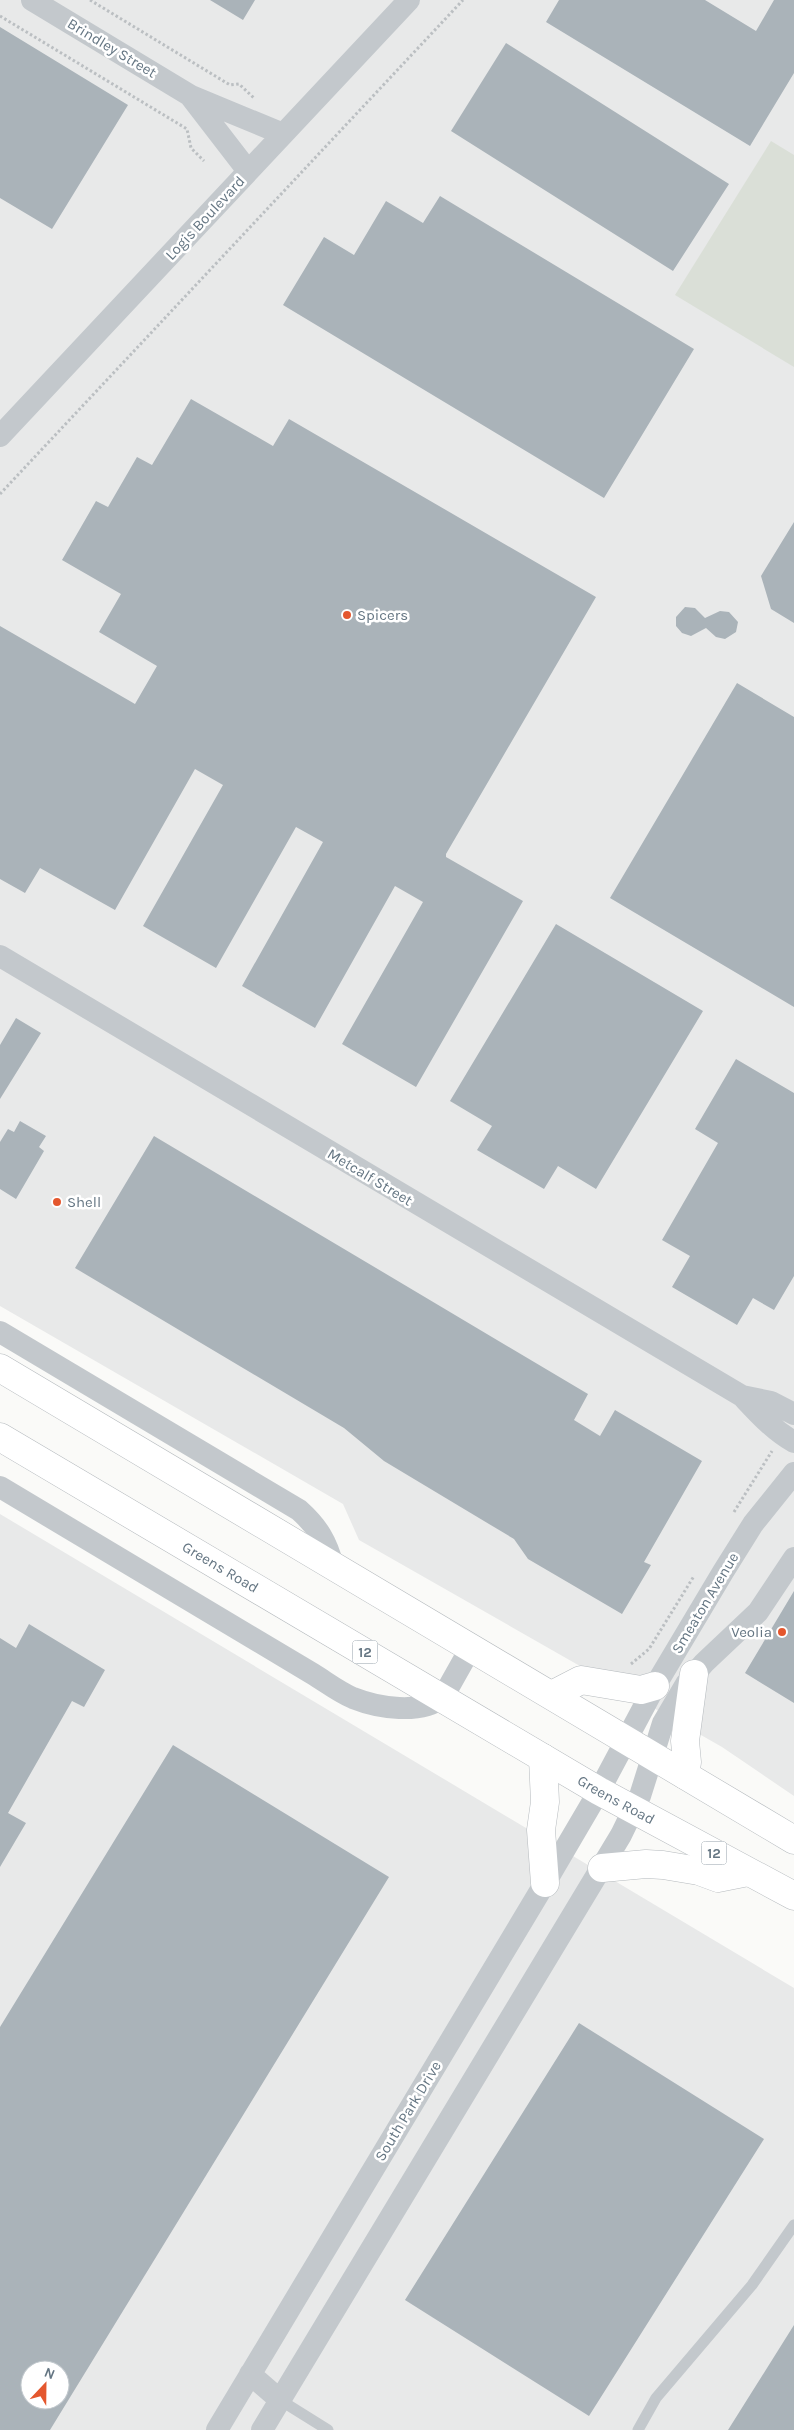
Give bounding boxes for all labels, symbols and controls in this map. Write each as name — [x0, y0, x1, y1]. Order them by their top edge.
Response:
street label: Brindley Street — [64, 14, 160, 82]
street label: Logis Boulevard — [162, 172, 248, 264]
place label: Spicers — [357, 606, 408, 624]
marker: Spicers — [341, 609, 353, 621]
street label: Metcalf Street — [324, 1145, 416, 1210]
place label: Shell — [67, 1193, 101, 1211]
marker: Shell — [51, 1196, 63, 1208]
street label: Greens Road — [179, 1538, 262, 1597]
street label: Smeaton Avenue — [668, 1549, 742, 1657]
place label: Veolia — [731, 1623, 772, 1641]
marker: Veolia — [776, 1626, 788, 1638]
road number: 12 — [352, 1640, 378, 1664]
street label: Greens Road — [574, 1771, 658, 1828]
road number: 12 — [702, 1842, 726, 1865]
street label: South Park Drive — [371, 2058, 445, 2164]
north arrow — [20, 2360, 70, 2410]
text: N — [42, 2364, 58, 2383]

